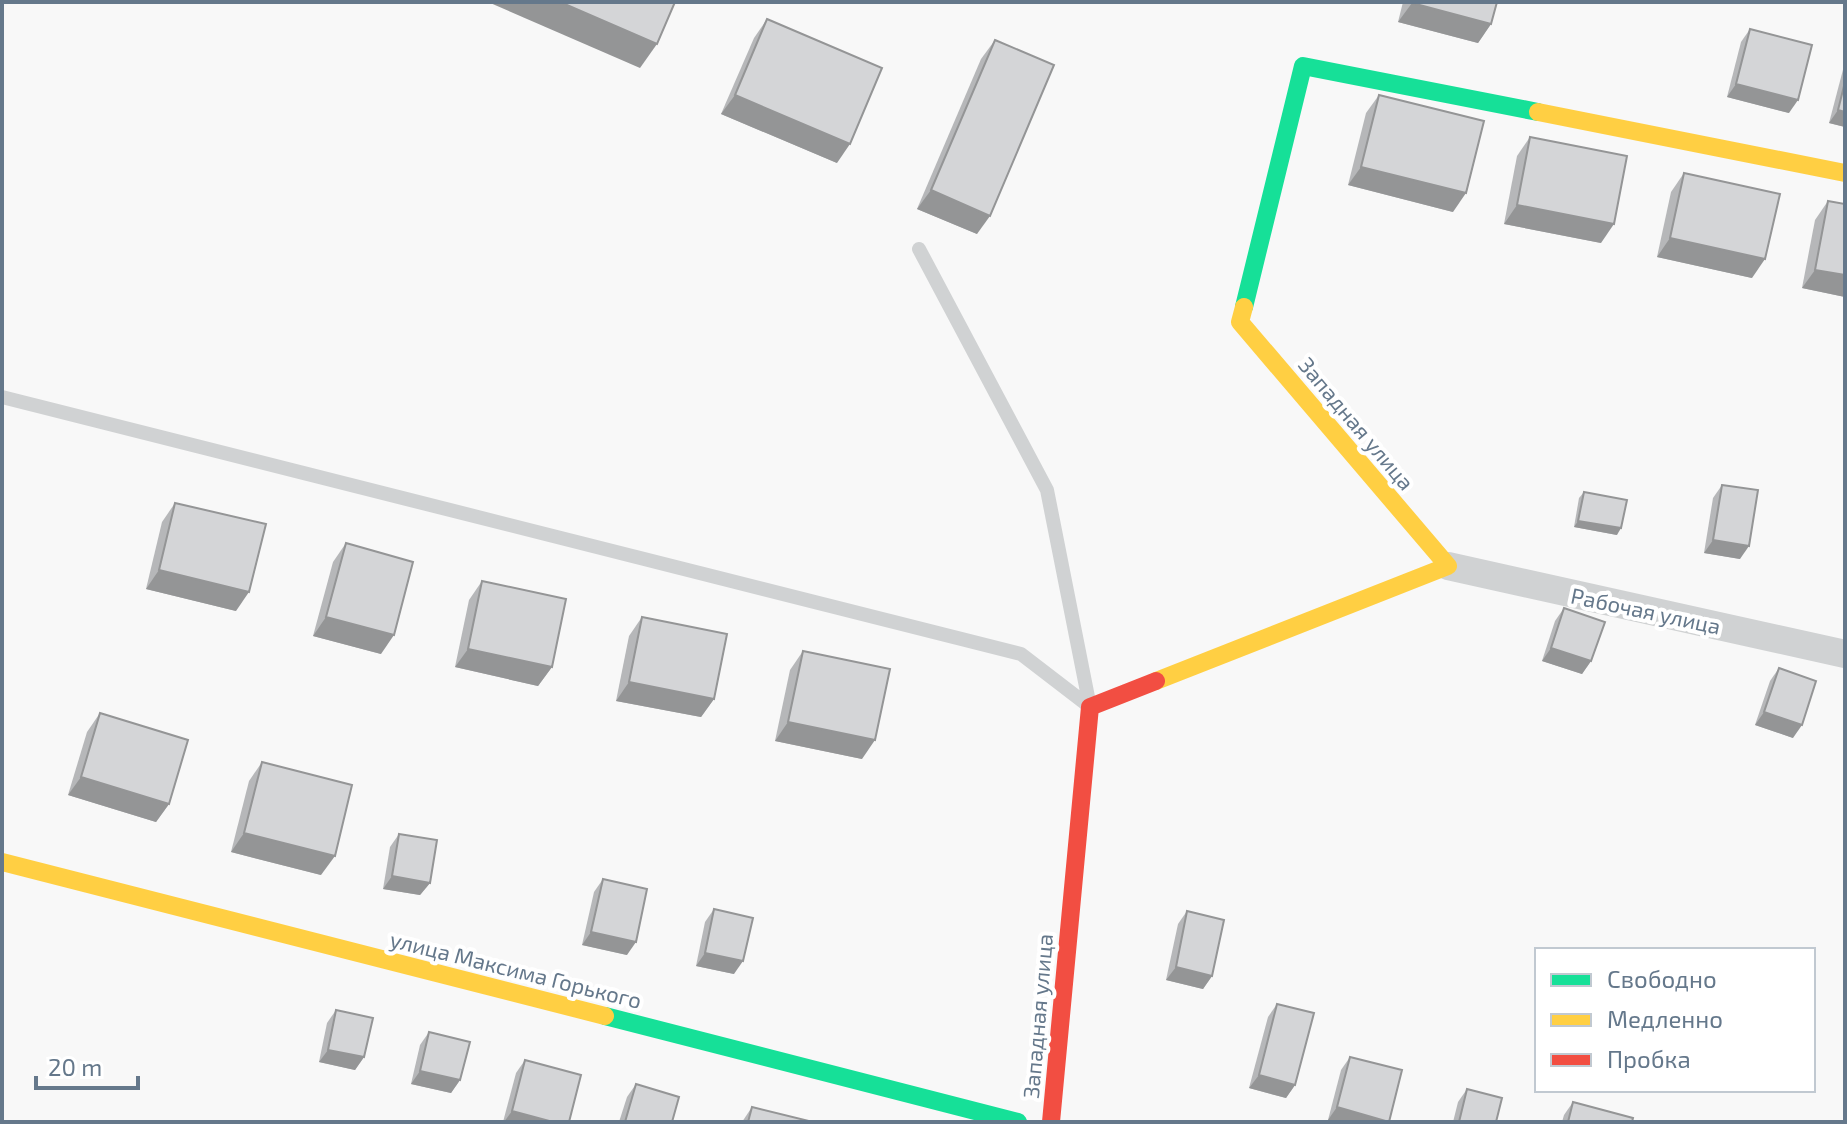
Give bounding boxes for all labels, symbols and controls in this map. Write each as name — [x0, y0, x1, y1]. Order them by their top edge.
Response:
street label: Западная улица — [1293, 351, 1420, 495]
street label: Рабочая улица — [1569, 581, 1723, 640]
street label: улица Максима Горького — [387, 925, 644, 1014]
street label: Западная улица — [1017, 933, 1058, 1100]
legend — [1535, 948, 1815, 1092]
text: Свободно — [1607, 964, 1717, 993]
text: Медленно — [1607, 1004, 1723, 1033]
scale bar — [36, 1040, 138, 1090]
text: Пробка — [1607, 1044, 1691, 1073]
text: 20 m — [48, 1052, 102, 1081]

